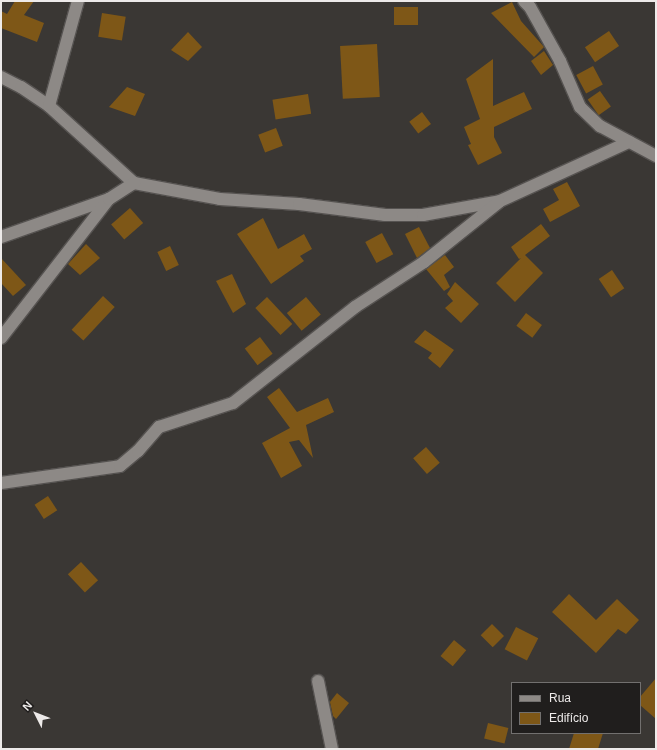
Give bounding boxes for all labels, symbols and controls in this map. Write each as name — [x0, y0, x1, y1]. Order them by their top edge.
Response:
legend — [511, 682, 641, 734]
text: Rua — [549, 691, 571, 705]
north arrow — [16, 694, 56, 734]
text: N — [20, 699, 34, 713]
text: Edifício — [549, 711, 588, 725]

